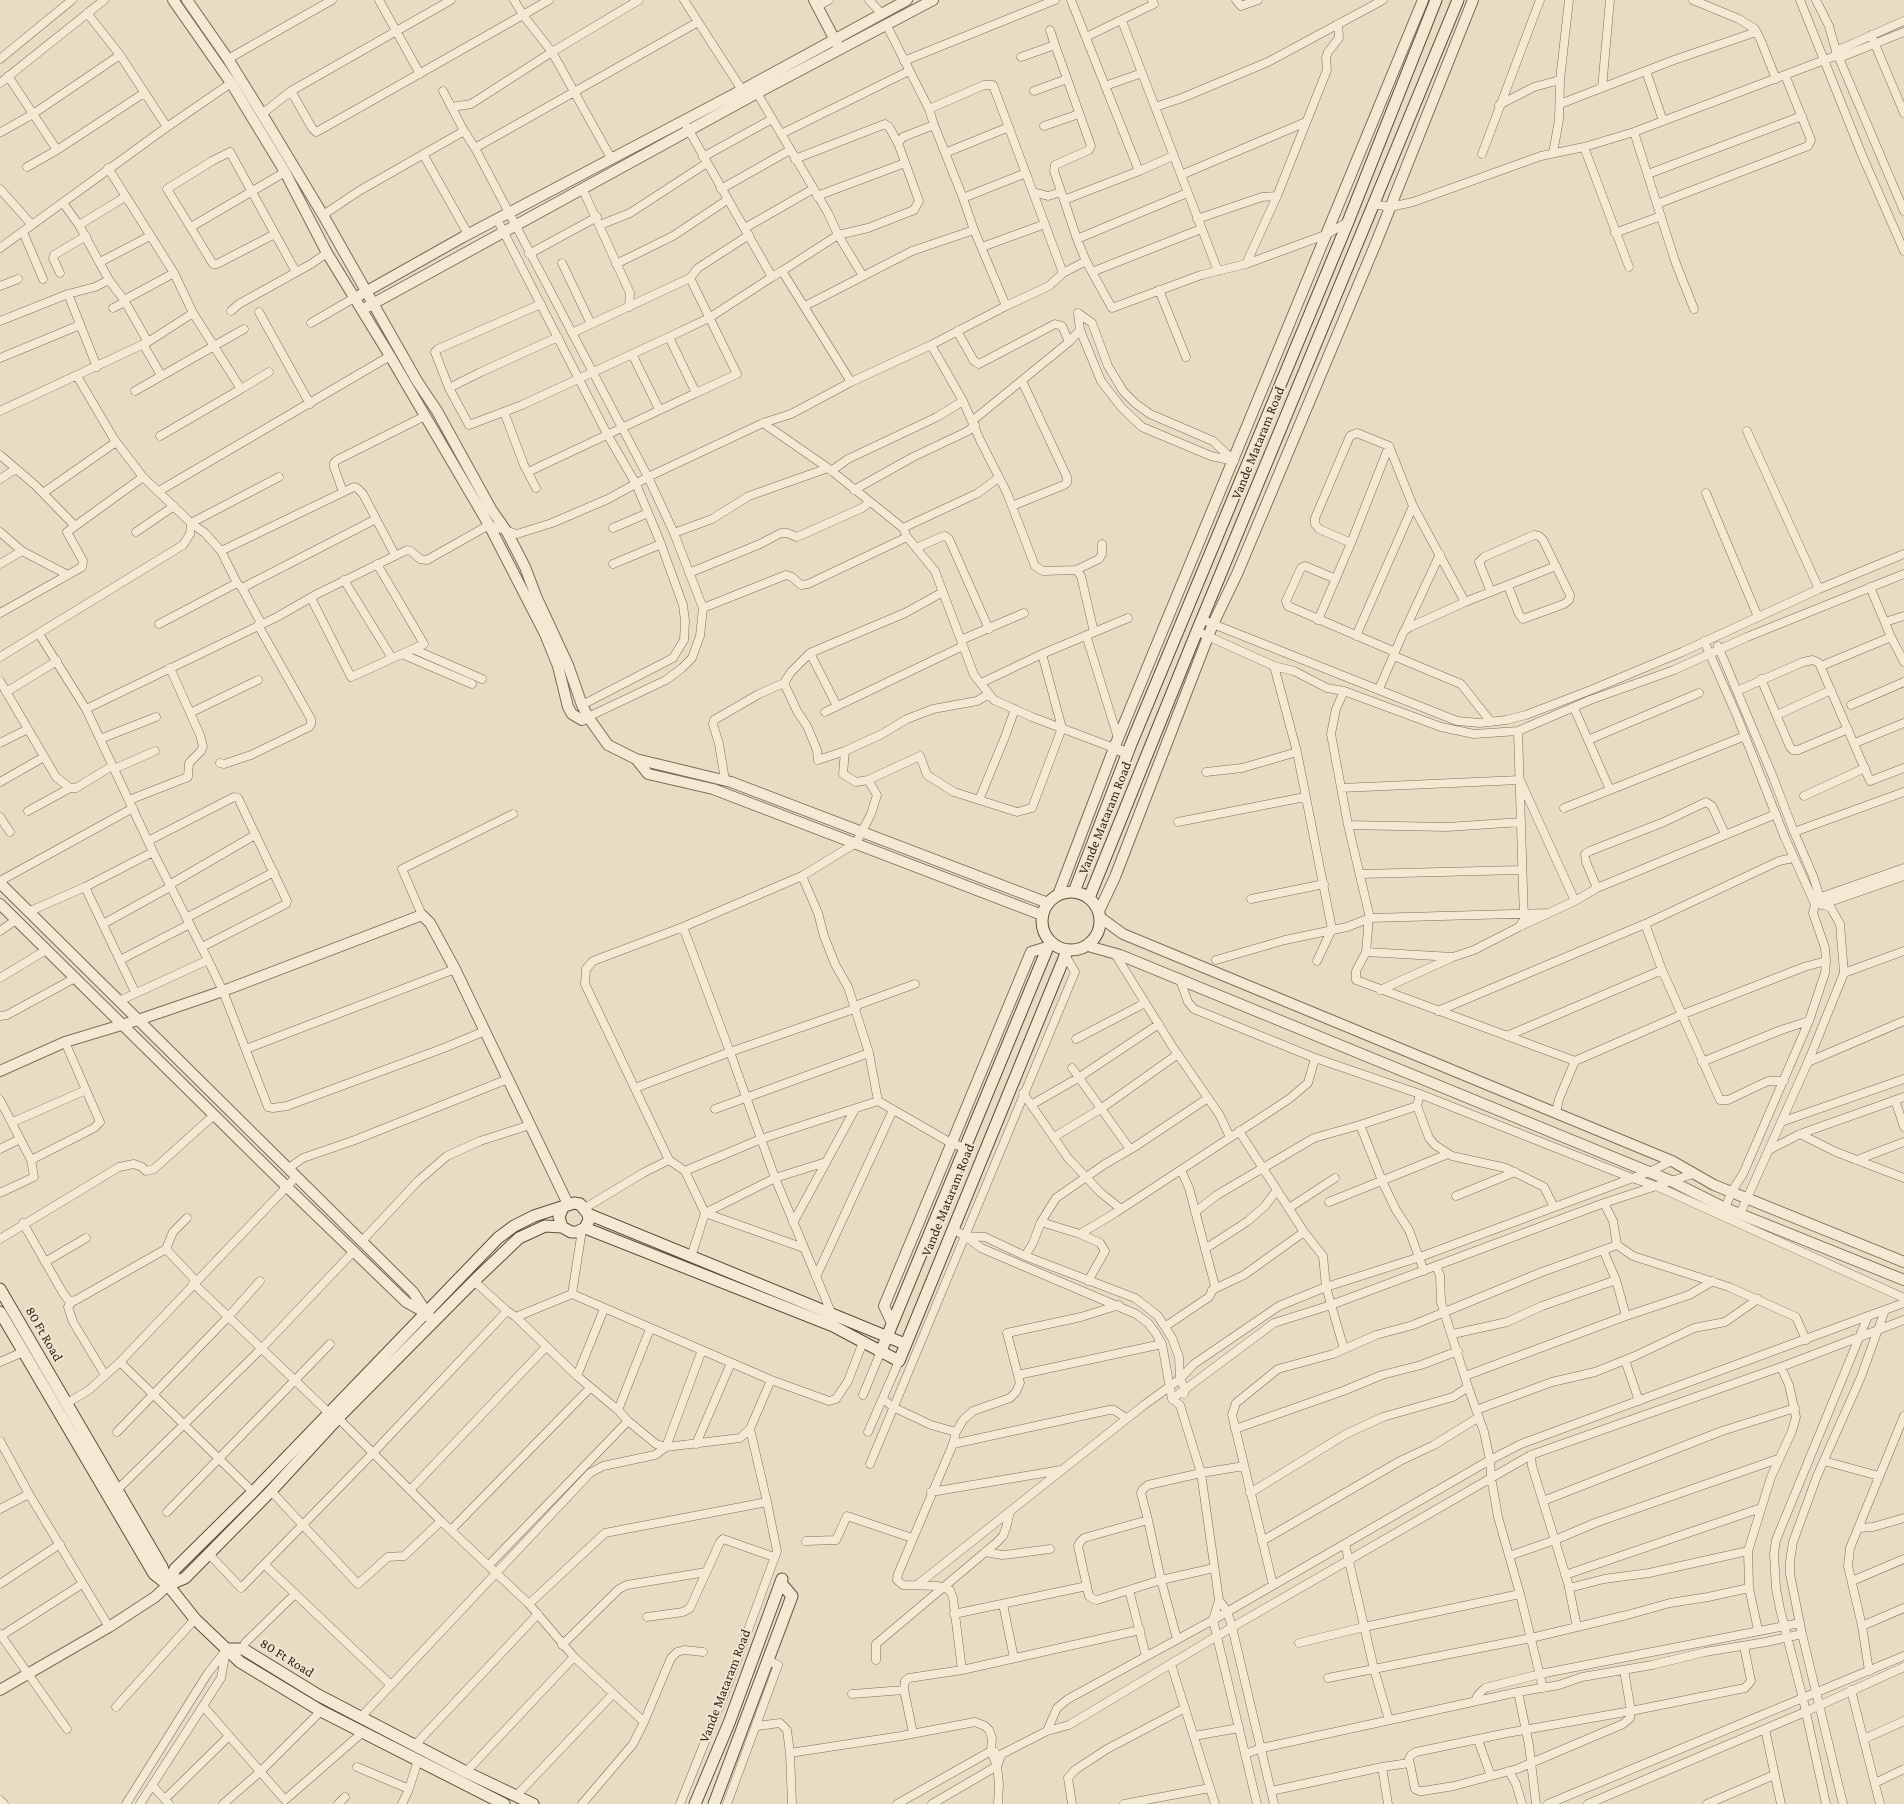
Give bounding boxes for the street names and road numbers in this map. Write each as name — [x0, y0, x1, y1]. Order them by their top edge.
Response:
street label: Vande Mataram Road — [1228, 384, 1288, 502]
street label: Vande Mataram Road — [1075, 759, 1135, 877]
street label: Vande Mataram Road — [918, 1141, 978, 1259]
street label: 80 Ft Road — [22, 1304, 66, 1364]
street label: Vande Mataram Road — [696, 1627, 754, 1745]
street label: 80 Ft Road — [257, 1635, 317, 1681]

